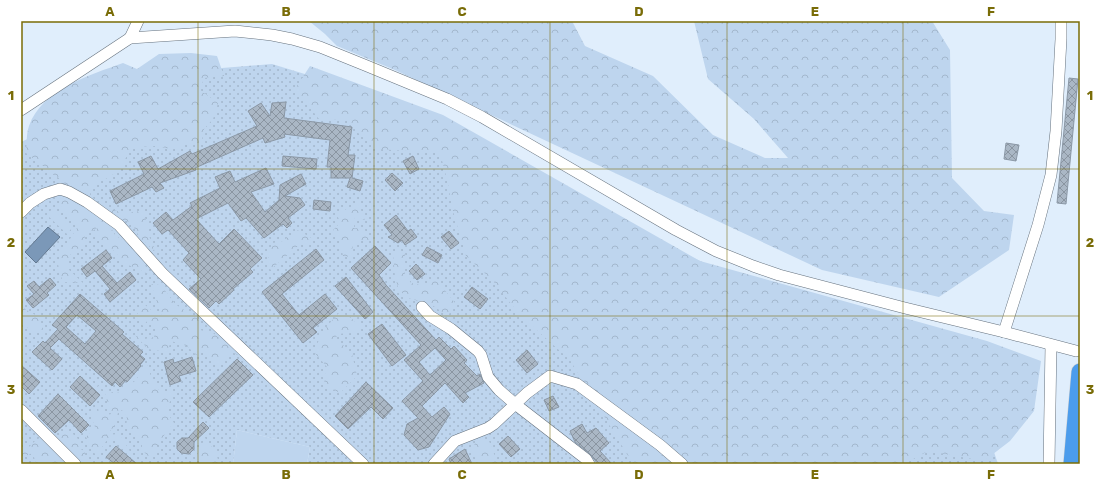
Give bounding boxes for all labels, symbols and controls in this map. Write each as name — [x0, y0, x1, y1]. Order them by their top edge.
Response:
text: A — [105, 4, 115, 19]
text: B — [281, 4, 291, 19]
text: C — [457, 4, 467, 19]
text: D — [634, 4, 644, 19]
text: E — [811, 4, 819, 19]
text: F — [987, 4, 995, 19]
text: 1 — [8, 88, 14, 103]
text: 1 — [1087, 88, 1093, 103]
text: 2 — [7, 235, 15, 250]
text: 2 — [1086, 235, 1094, 250]
text: 3 — [7, 382, 16, 397]
text: 3 — [1086, 382, 1095, 397]
text: A — [105, 467, 115, 482]
text: B — [281, 467, 291, 482]
text: C — [457, 467, 467, 482]
text: D — [634, 467, 644, 482]
text: E — [811, 467, 819, 482]
text: F — [987, 467, 995, 482]

